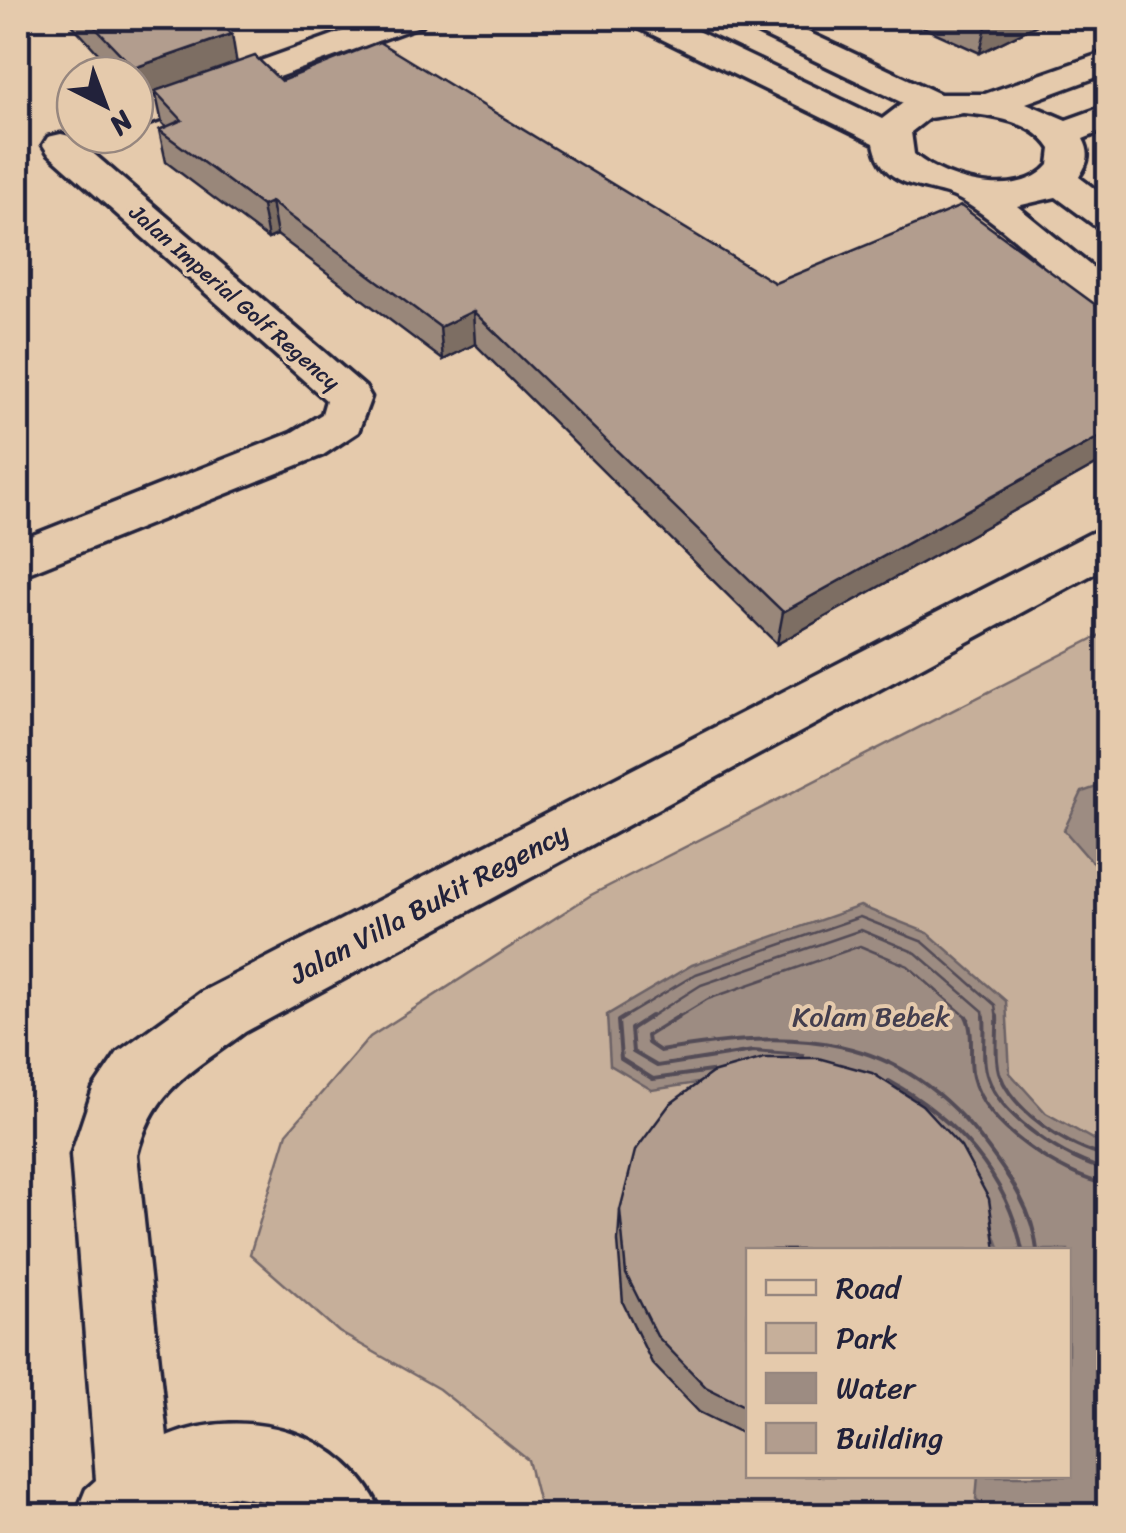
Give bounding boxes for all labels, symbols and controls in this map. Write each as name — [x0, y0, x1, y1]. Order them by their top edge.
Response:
north arrow — [55, 55, 155, 155]
text: N — [97, 98, 146, 148]
street label: Jalan Imperial Golf Regency — [119, 194, 350, 401]
street label: Jalan Villa Bukit Regency — [280, 809, 578, 999]
park label: Kolam Bebek — [792, 992, 950, 1041]
legend — [746, 1248, 1071, 1478]
text: Road — [836, 1261, 903, 1315]
text: Park — [836, 1311, 898, 1365]
text: Water — [836, 1361, 917, 1415]
text: Building — [836, 1411, 943, 1465]

